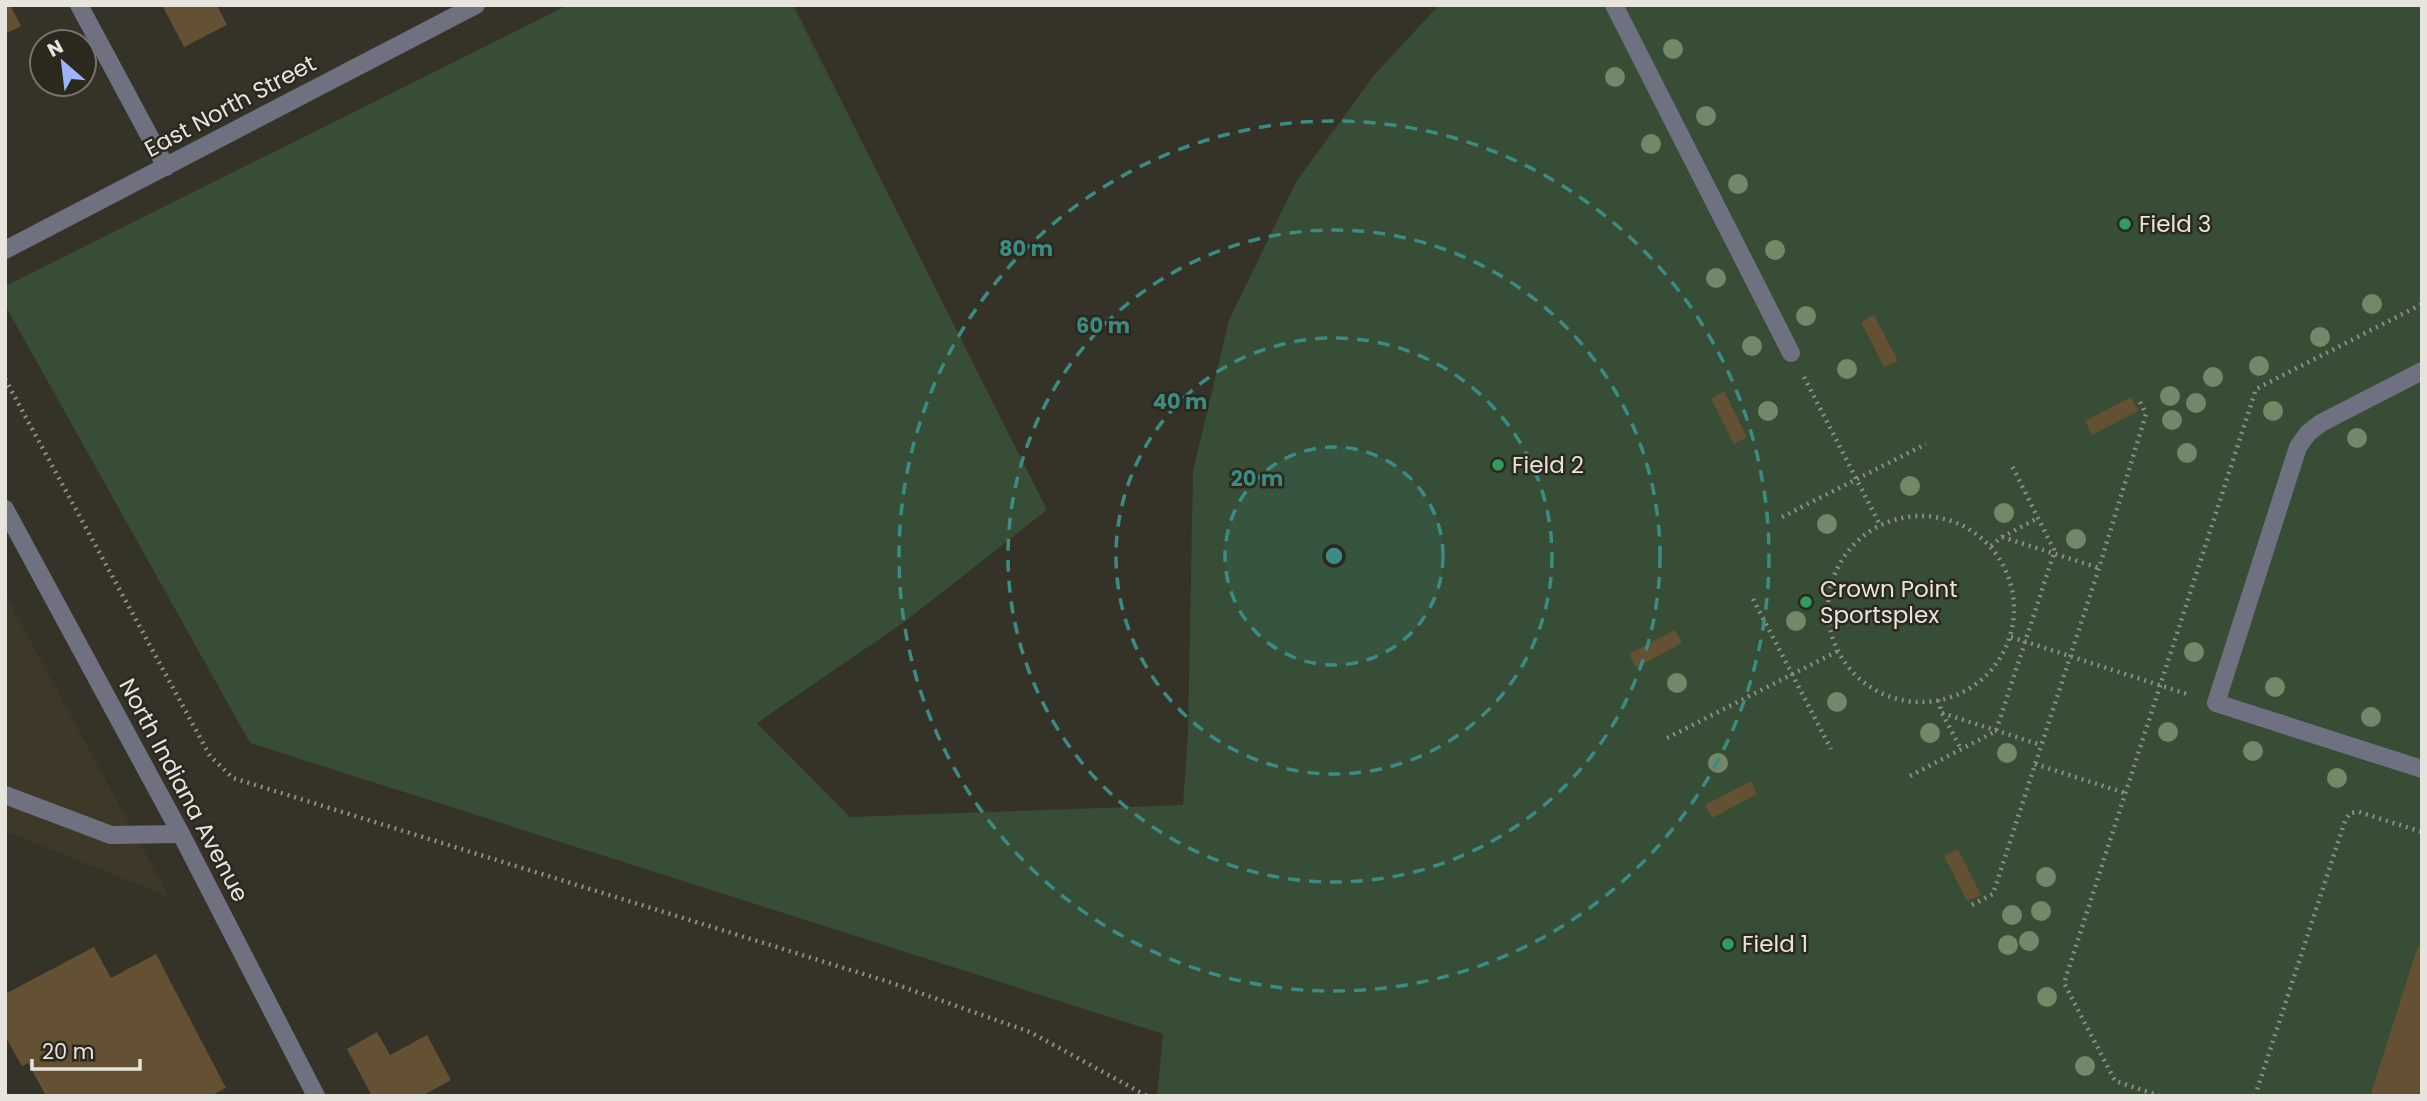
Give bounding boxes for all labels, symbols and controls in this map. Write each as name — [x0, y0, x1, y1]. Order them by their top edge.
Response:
north arrow — [28, 28, 98, 98]
text: N — [43, 33, 68, 64]
street label: East North Street — [139, 47, 321, 165]
place label: Field 3 — [2139, 208, 2211, 240]
marker: Field 3 — [2117, 216, 2133, 232]
text: 80 m — [999, 234, 1053, 263]
text: 60 m — [1076, 311, 1130, 340]
text: 40 m — [1153, 387, 1207, 416]
place label: Field 2 — [1512, 449, 1584, 481]
marker: Field 2 — [1490, 457, 1506, 473]
text: 20 m — [1231, 464, 1283, 493]
centre of rings — [1322, 544, 1346, 568]
place label: Crown Point Sportsplex — [1820, 573, 1958, 631]
marker: Crown Point Sportsplex — [1798, 594, 1814, 610]
street label: North Indiana Avenue — [112, 673, 256, 907]
place label: Field 1 — [1742, 928, 1808, 960]
marker: Field 1 — [1720, 936, 1736, 952]
scale bar — [32, 1028, 140, 1072]
text: 20 m — [42, 1037, 95, 1066]

